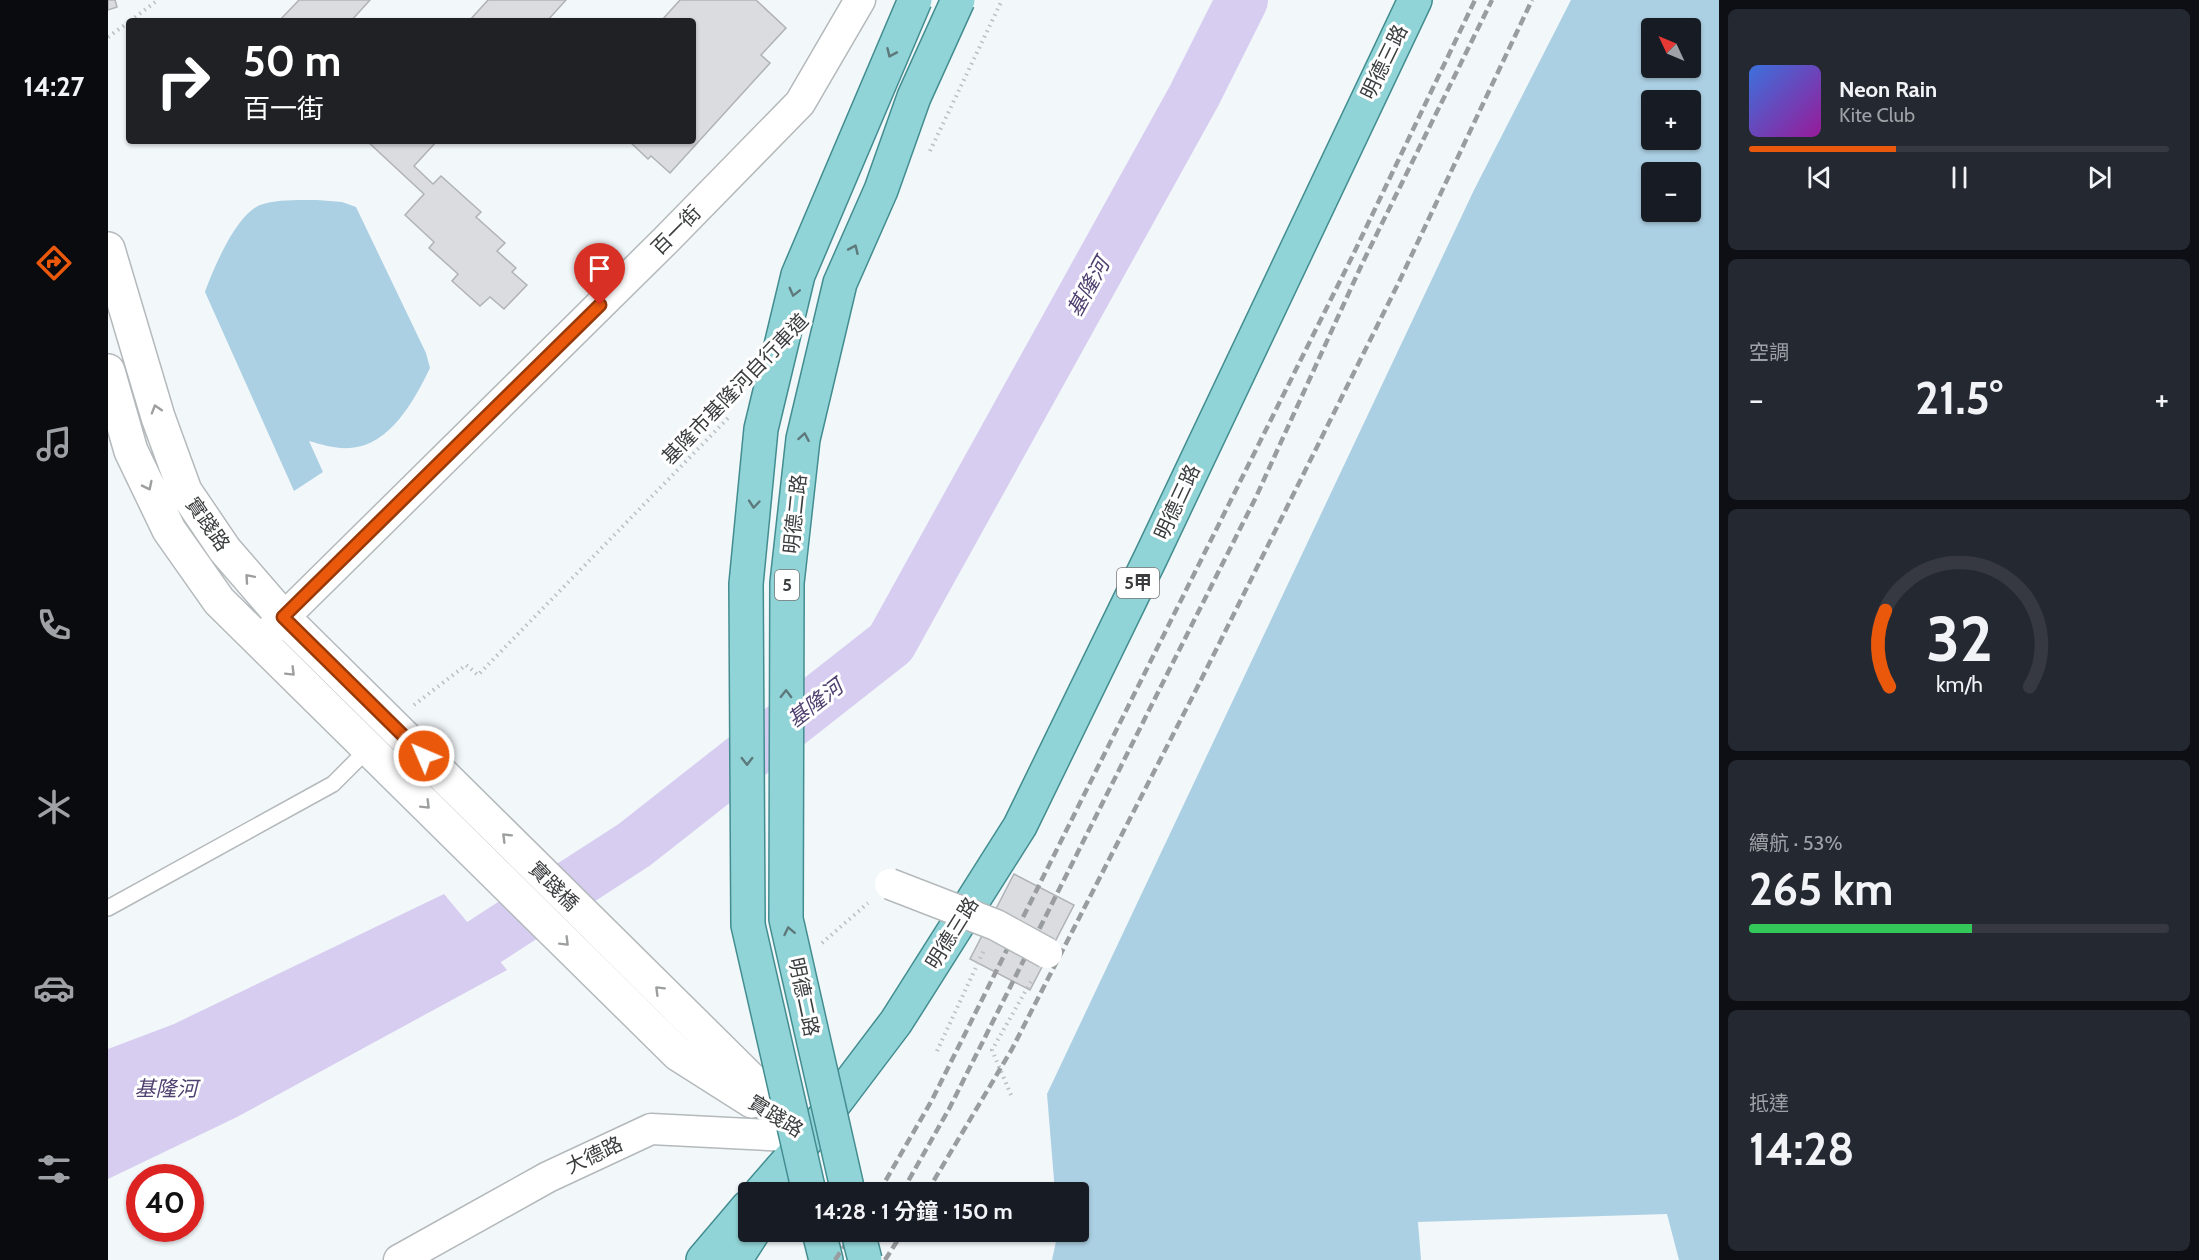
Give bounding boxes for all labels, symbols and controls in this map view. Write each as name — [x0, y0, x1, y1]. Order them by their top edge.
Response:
north arrow — [1641, 18, 1701, 78]
map controls — [1641, 18, 1701, 222]
street label: 明德三路 — [1356, 21, 1412, 103]
text: 50 m — [243, 35, 341, 87]
icon: right — [144, 42, 222, 120]
one-way arrow — [887, 47, 899, 58]
text: 14:27 — [24, 70, 84, 103]
text: Neon Rain — [1839, 76, 1937, 103]
button: + — [1641, 90, 1701, 150]
text: 百一街 — [243, 92, 324, 125]
text: Kite Club — [1839, 103, 1915, 127]
icon: previous — [1803, 161, 1836, 194]
icon: pause — [1943, 161, 1976, 194]
icon: next — [2083, 161, 2116, 194]
button: − — [1641, 162, 1701, 222]
street label: 百一街 — [646, 200, 706, 260]
icon: directions — [33, 242, 75, 284]
pin — [574, 243, 625, 305]
one-way arrow — [847, 245, 859, 256]
water label: 基隆河 — [1062, 250, 1116, 321]
icon: arrive — [583, 252, 616, 285]
one-way arrow — [789, 287, 802, 297]
street label: 基隆市基隆河自行車道 — [657, 309, 813, 469]
text: 空調 — [1749, 340, 1789, 364]
text: 21.5° — [1915, 371, 2003, 425]
text: − — [1749, 379, 1764, 419]
text: + — [2154, 379, 2169, 419]
one-way arrow — [151, 404, 163, 415]
icon: music — [33, 423, 75, 465]
one-way arrow — [797, 432, 810, 442]
street label: 明德三路 — [1149, 461, 1205, 543]
street label: 明德二路 — [779, 473, 811, 555]
one-way arrow — [140, 479, 152, 490]
street label: 實踐路 — [181, 493, 235, 555]
one-way arrow — [748, 499, 761, 508]
road number: 5甲 — [1117, 568, 1159, 598]
road number: 5 — [775, 570, 799, 600]
one-way arrow — [246, 574, 257, 585]
text: 32 — [1926, 601, 1992, 677]
icon: phone — [33, 604, 75, 646]
one-way arrow — [284, 664, 295, 675]
water label: 基隆河 — [782, 671, 851, 732]
text: km/h — [1936, 671, 1982, 697]
one-way arrow — [780, 689, 792, 698]
position arrow — [392, 724, 456, 788]
one-way arrow — [741, 757, 753, 766]
icon: climate — [33, 786, 75, 828]
one-way arrow — [419, 797, 430, 808]
text: 續航 · 53% — [1749, 831, 1842, 855]
one-way arrow — [502, 834, 513, 845]
street label: 實踐橋 — [524, 856, 584, 916]
text: 265 km — [1749, 862, 1893, 916]
street label: 明德三路 — [921, 893, 983, 973]
one-way arrow — [783, 926, 796, 936]
one-way arrow — [558, 935, 568, 946]
street label: 明德二路 — [784, 955, 824, 1039]
icon: car — [33, 967, 75, 1009]
one-way arrow — [655, 986, 665, 997]
water label: 基隆河 — [135, 1076, 201, 1101]
street label: 實踐路 — [744, 1090, 808, 1142]
text: 抵達 — [1749, 1091, 1789, 1115]
text: 14:28 — [1749, 1122, 1855, 1176]
street label: 大德路 — [562, 1131, 626, 1179]
icon: filters — [33, 1148, 75, 1190]
speed limit sign: 40 — [126, 1164, 204, 1242]
text: 14:28 · 1 分鐘 · 150 m — [814, 1198, 1013, 1225]

